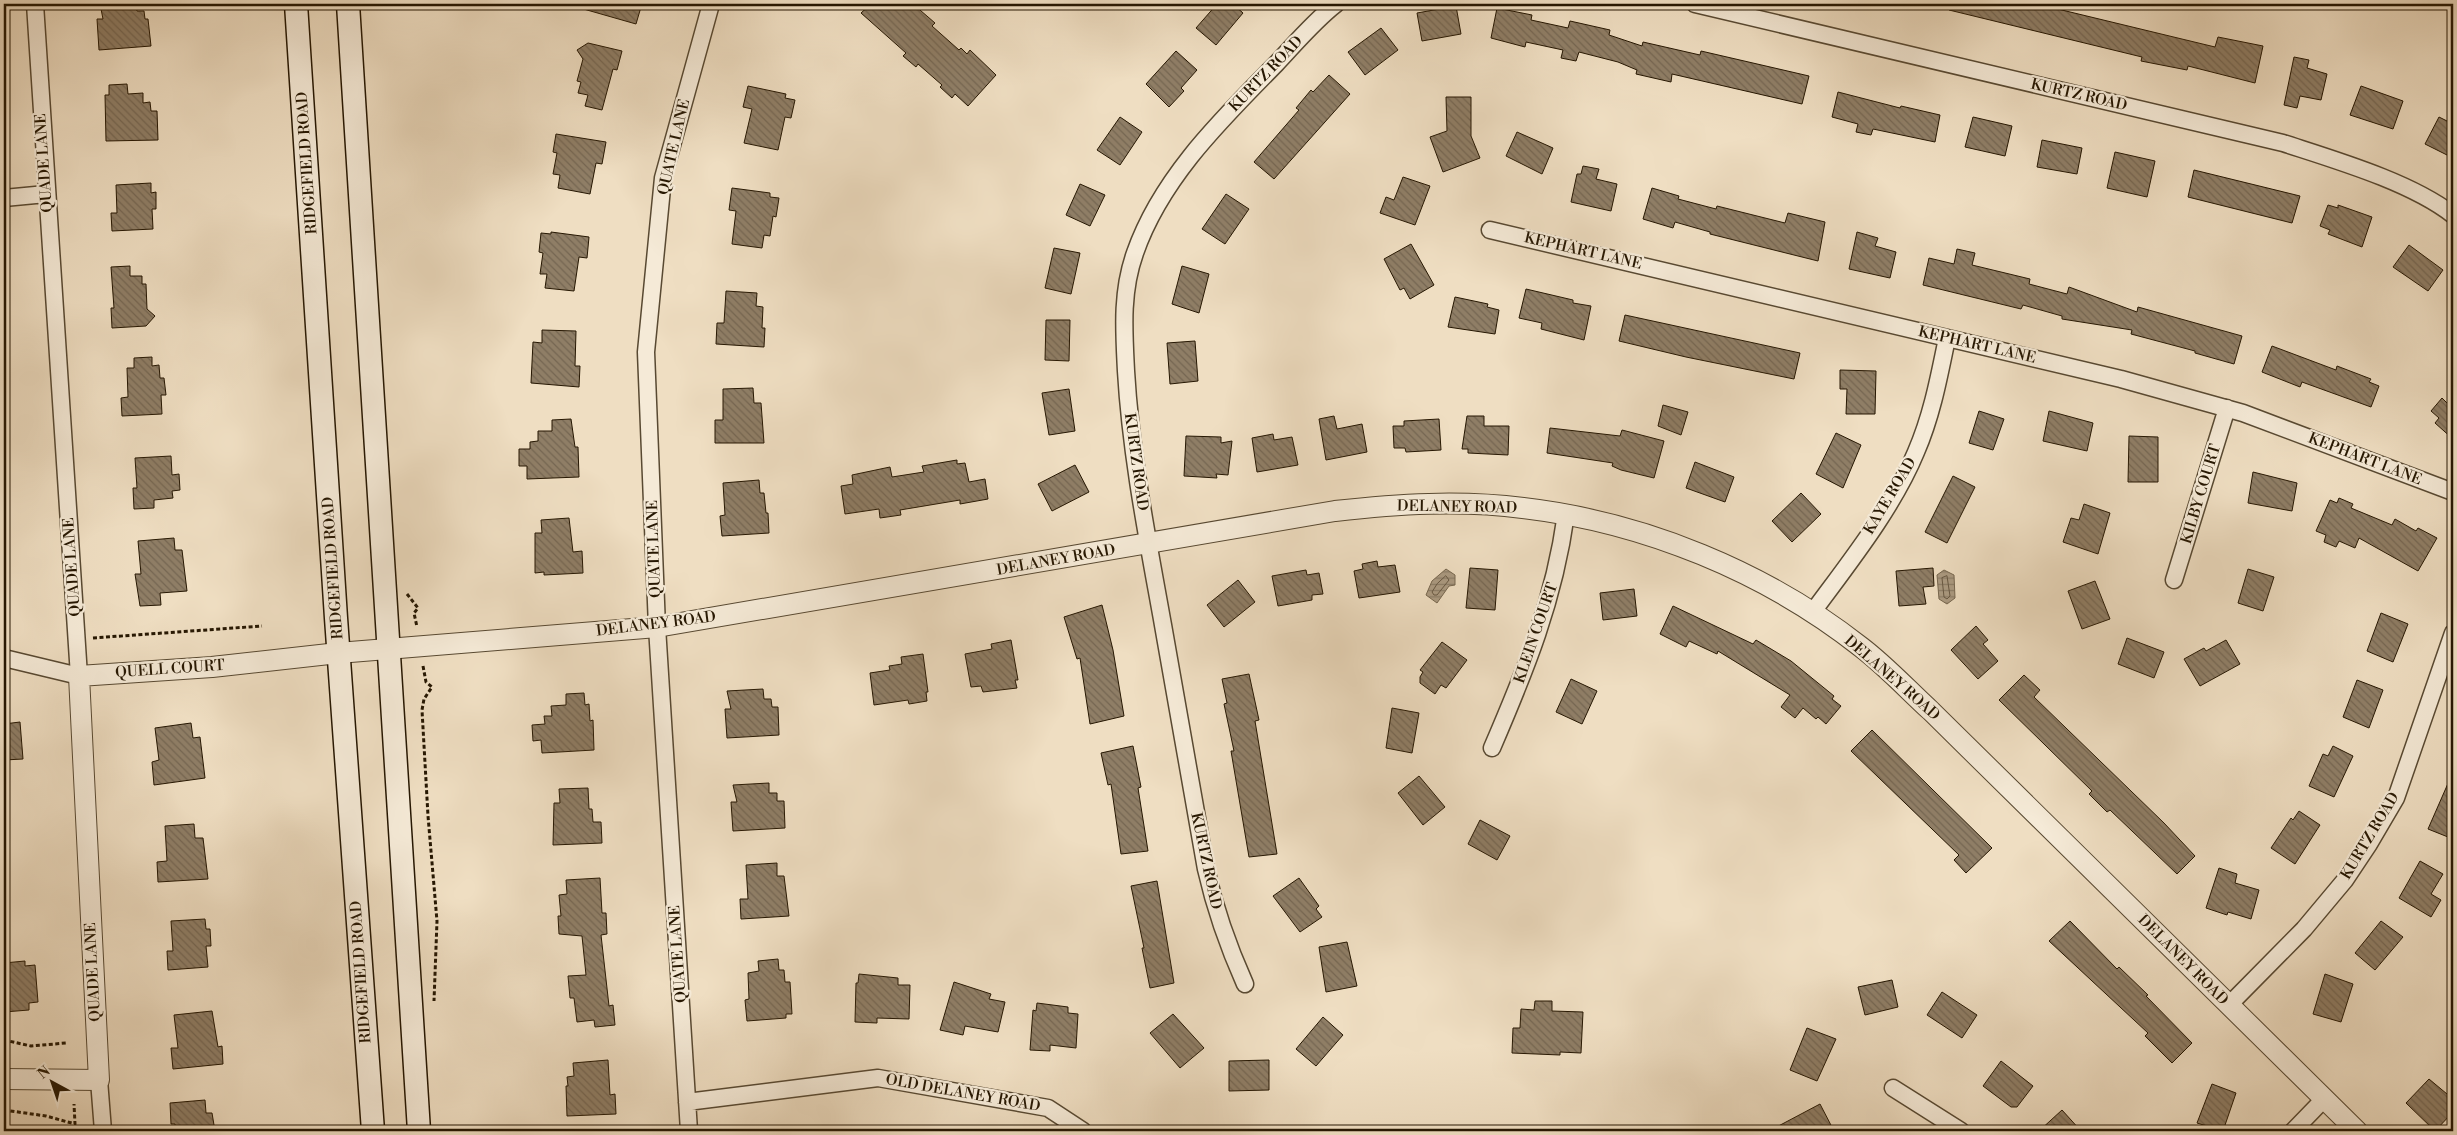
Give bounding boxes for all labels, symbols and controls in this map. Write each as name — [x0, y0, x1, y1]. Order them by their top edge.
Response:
street label: KURTZ ROAD — [1225, 32, 1307, 116]
street label: KURTZ ROAD — [2029, 75, 2129, 115]
street label: RIDGEFIELD ROAD — [293, 91, 321, 235]
street label: QUATE LANE — [654, 97, 694, 197]
street label: QUADE LANE — [31, 113, 57, 213]
street label: KEPHART LANE — [1522, 228, 1644, 274]
street label: KEPHART LANE — [1916, 322, 2038, 368]
street label: KURTZ ROAD — [1120, 412, 1152, 512]
street label: KEPHART LANE — [2305, 429, 2425, 489]
street label: KILBY COURT — [2177, 441, 2225, 546]
street label: KAYE ROAD — [1860, 454, 1920, 538]
street label: RIDGEFIELD ROAD — [319, 496, 347, 640]
street label: DELANEY ROAD — [1397, 496, 1517, 518]
street label: QUATE LANE — [643, 500, 665, 598]
street label: QUADE LANE — [59, 517, 85, 617]
street label: DELANEY ROAD — [995, 540, 1117, 580]
street label: KLEIN COURT — [1510, 580, 1562, 686]
street label: DELANEY ROAD — [595, 607, 717, 641]
street label: DELANEY ROAD — [1840, 631, 1944, 725]
street label: QUELL COURT — [115, 656, 226, 682]
street label: KURTZ ROAD — [2336, 789, 2404, 883]
street label: KURTZ ROAD — [1186, 811, 1226, 911]
street label: RIDGEFIELD ROAD — [347, 900, 375, 1044]
street label: QUATE LANE — [665, 904, 691, 1004]
street label: DELANEY ROAD — [2134, 911, 2232, 1009]
street label: QUADE LANE — [81, 922, 105, 1022]
north arrow — [28, 1058, 78, 1108]
text: N — [34, 1062, 54, 1083]
street label: OLD DELANEY ROAD — [884, 1070, 1042, 1116]

